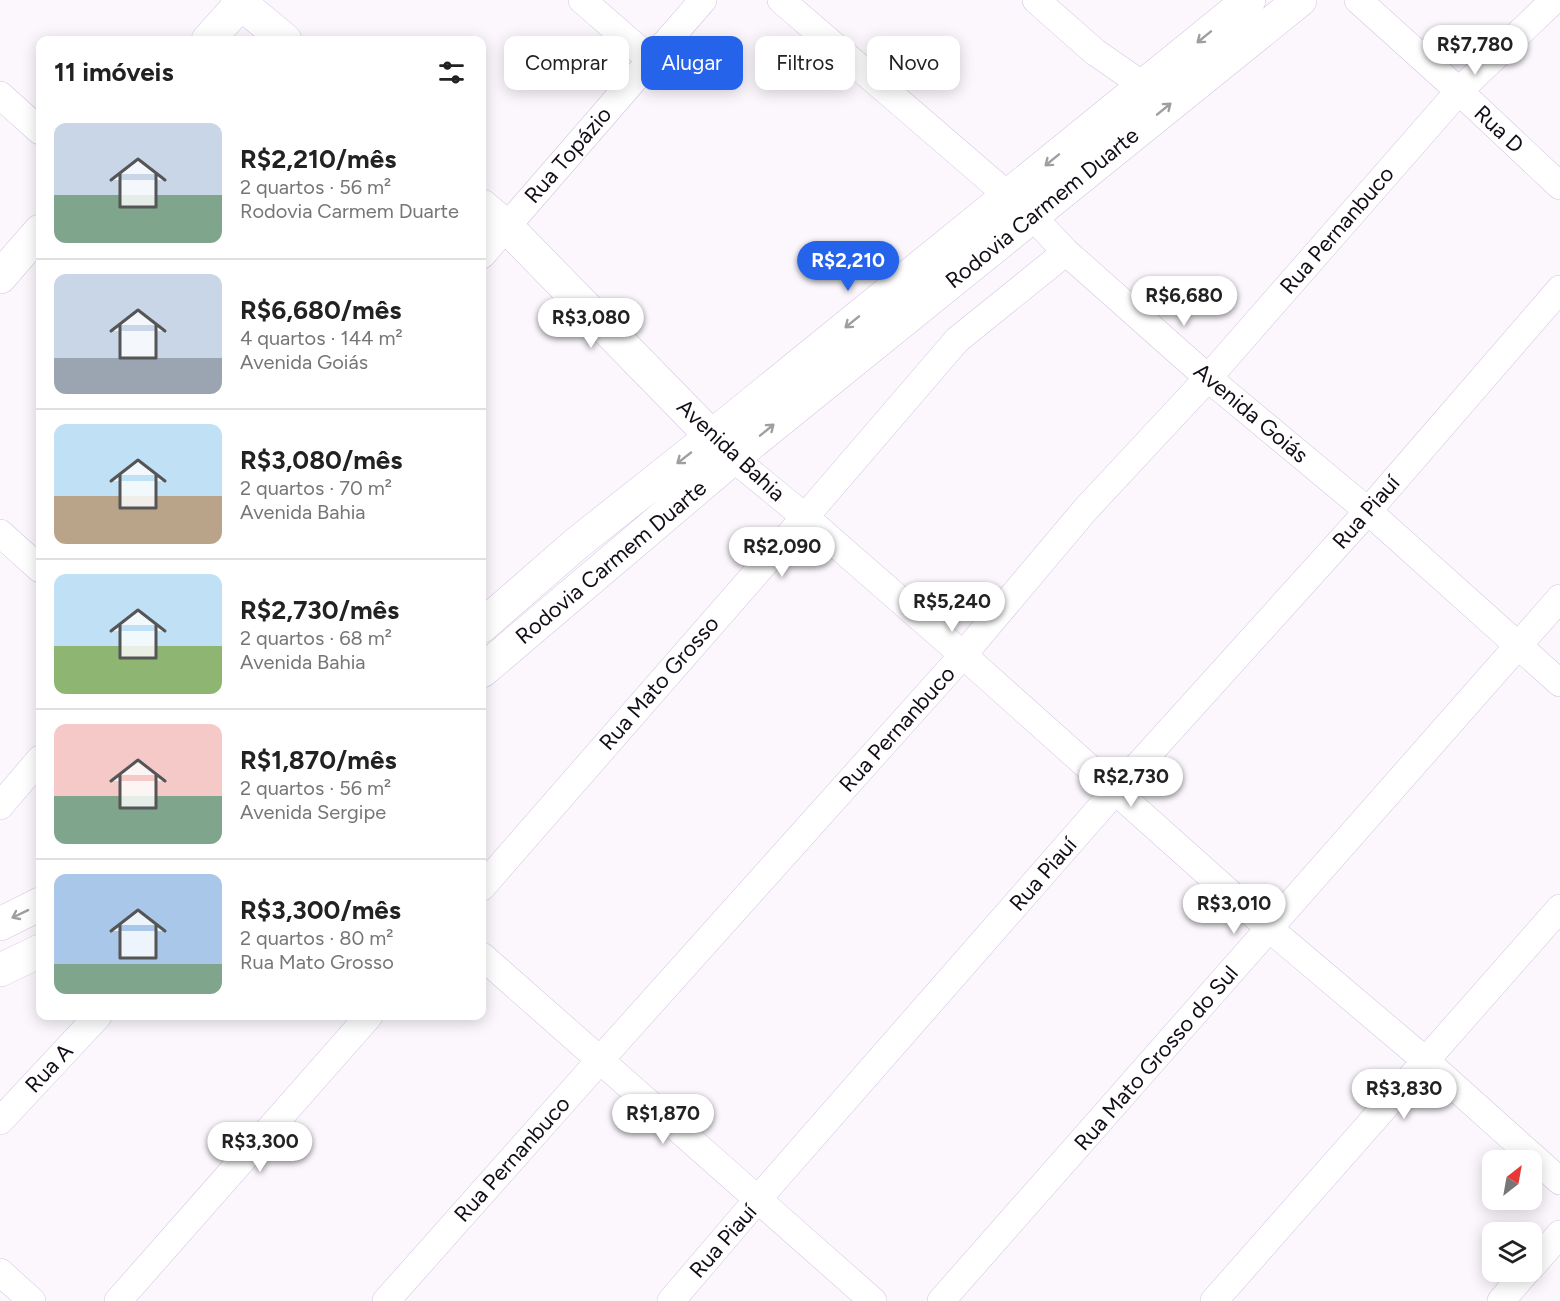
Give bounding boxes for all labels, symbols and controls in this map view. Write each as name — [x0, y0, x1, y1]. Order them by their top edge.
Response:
pin: R$7,780 — [1420, 25, 1530, 76]
one-way arrow — [1197, 30, 1212, 44]
text: R$7,780 — [1437, 32, 1513, 56]
chip: Comprar — [504, 36, 629, 90]
chip: Alugar — [641, 36, 743, 90]
chip: Filtros — [755, 36, 855, 90]
chip: Novo — [867, 36, 960, 90]
text: 11 imóveis — [54, 56, 174, 88]
icon: filters — [435, 56, 468, 89]
street label: Rua D — [1469, 99, 1529, 159]
street label: Rua Topázio — [519, 101, 617, 209]
one-way arrow — [1155, 103, 1171, 116]
street label: Rodovia Carmem Duarte — [940, 122, 1144, 294]
text: R$2,210/mês — [240, 143, 396, 175]
icon: home — [102, 147, 174, 219]
one-way arrow — [1044, 153, 1060, 166]
street label: Rua Pernanbuco — [1274, 161, 1400, 299]
text: 2 quartos · 56 m² — [240, 175, 391, 199]
text: Rodovia Carmem Duarte — [240, 199, 459, 223]
pin: R$2,210 — [793, 241, 903, 292]
text: R$2,210 — [811, 248, 885, 272]
pin: R$6,680 — [1129, 276, 1239, 327]
text: R$6,680 — [1145, 283, 1223, 307]
text: R$6,680/mês — [240, 294, 401, 326]
icon: home — [102, 298, 174, 370]
pin: R$3,080 — [536, 298, 646, 349]
text: R$3,080 — [552, 305, 630, 329]
one-way arrow — [845, 315, 860, 329]
text: 4 quartos · 144 m² — [240, 326, 403, 350]
text: Avenida Goiás — [240, 350, 368, 374]
street label: Avenida Goiás — [1188, 357, 1314, 469]
street label: Avenida Bahia — [671, 393, 791, 507]
one-way arrow — [759, 424, 775, 437]
text: R$3,080/mês — [240, 444, 402, 476]
icon: home — [102, 448, 174, 520]
one-way arrow — [677, 451, 692, 465]
street label: Rua Piauí — [1327, 469, 1406, 555]
street label: Rodovia Carmem Duarte — [510, 474, 712, 650]
text: 2 quartos · 70 m² — [240, 476, 392, 500]
text: Avenida Bahia — [240, 500, 365, 524]
pin: R$2,090 — [727, 527, 837, 578]
text: R$2,090 — [743, 534, 821, 558]
pin: R$5,240 — [897, 582, 1007, 633]
text: R$5,240 — [913, 589, 991, 613]
text: R$2,730/mês — [240, 594, 399, 626]
icon: home — [102, 598, 174, 670]
street label: Rua Mato Grosso — [593, 610, 725, 756]
text: 2 quartos · 68 m² — [240, 626, 392, 650]
text: Avenida Bahia — [240, 650, 365, 674]
street label: Rua Pernanbuco — [833, 660, 961, 798]
text: R$1,870/mês — [240, 744, 397, 776]
icon: home — [102, 748, 174, 820]
pin: R$2,730 — [1076, 757, 1186, 808]
text: R$2,730 — [1093, 764, 1169, 788]
text: 2 quartos · 56 m² — [240, 776, 391, 800]
text: Avenida Sergipe — [240, 800, 386, 824]
street label: Rua Piauí — [1004, 831, 1083, 917]
pin: R$3,010 — [1179, 884, 1289, 935]
text: R$3,010 — [1197, 891, 1271, 915]
text: R$3,300/mês — [240, 894, 401, 926]
icon: home — [102, 898, 174, 970]
one-way arrow — [12, 909, 30, 920]
text: 2 quartos · 80 m² — [240, 926, 393, 950]
text: Rua Mato Grosso — [240, 950, 394, 974]
street label: Rua Mato Grosso do Sul — [1068, 960, 1244, 1156]
street label: Rua A — [19, 1038, 79, 1098]
pin: R$3,830 — [1349, 1069, 1459, 1120]
text: R$3,830 — [1366, 1076, 1442, 1100]
street label: Rua Pernanbuco — [448, 1090, 576, 1228]
pin: R$1,870 — [608, 1094, 718, 1145]
text: R$1,870 — [626, 1101, 700, 1125]
pin: R$3,300 — [205, 1122, 315, 1173]
text: R$3,300 — [221, 1129, 299, 1153]
north arrow — [1482, 1150, 1542, 1210]
map controls — [1482, 1150, 1542, 1282]
street label: Rua Piauí — [684, 1198, 763, 1284]
button: layers — [1482, 1222, 1542, 1282]

